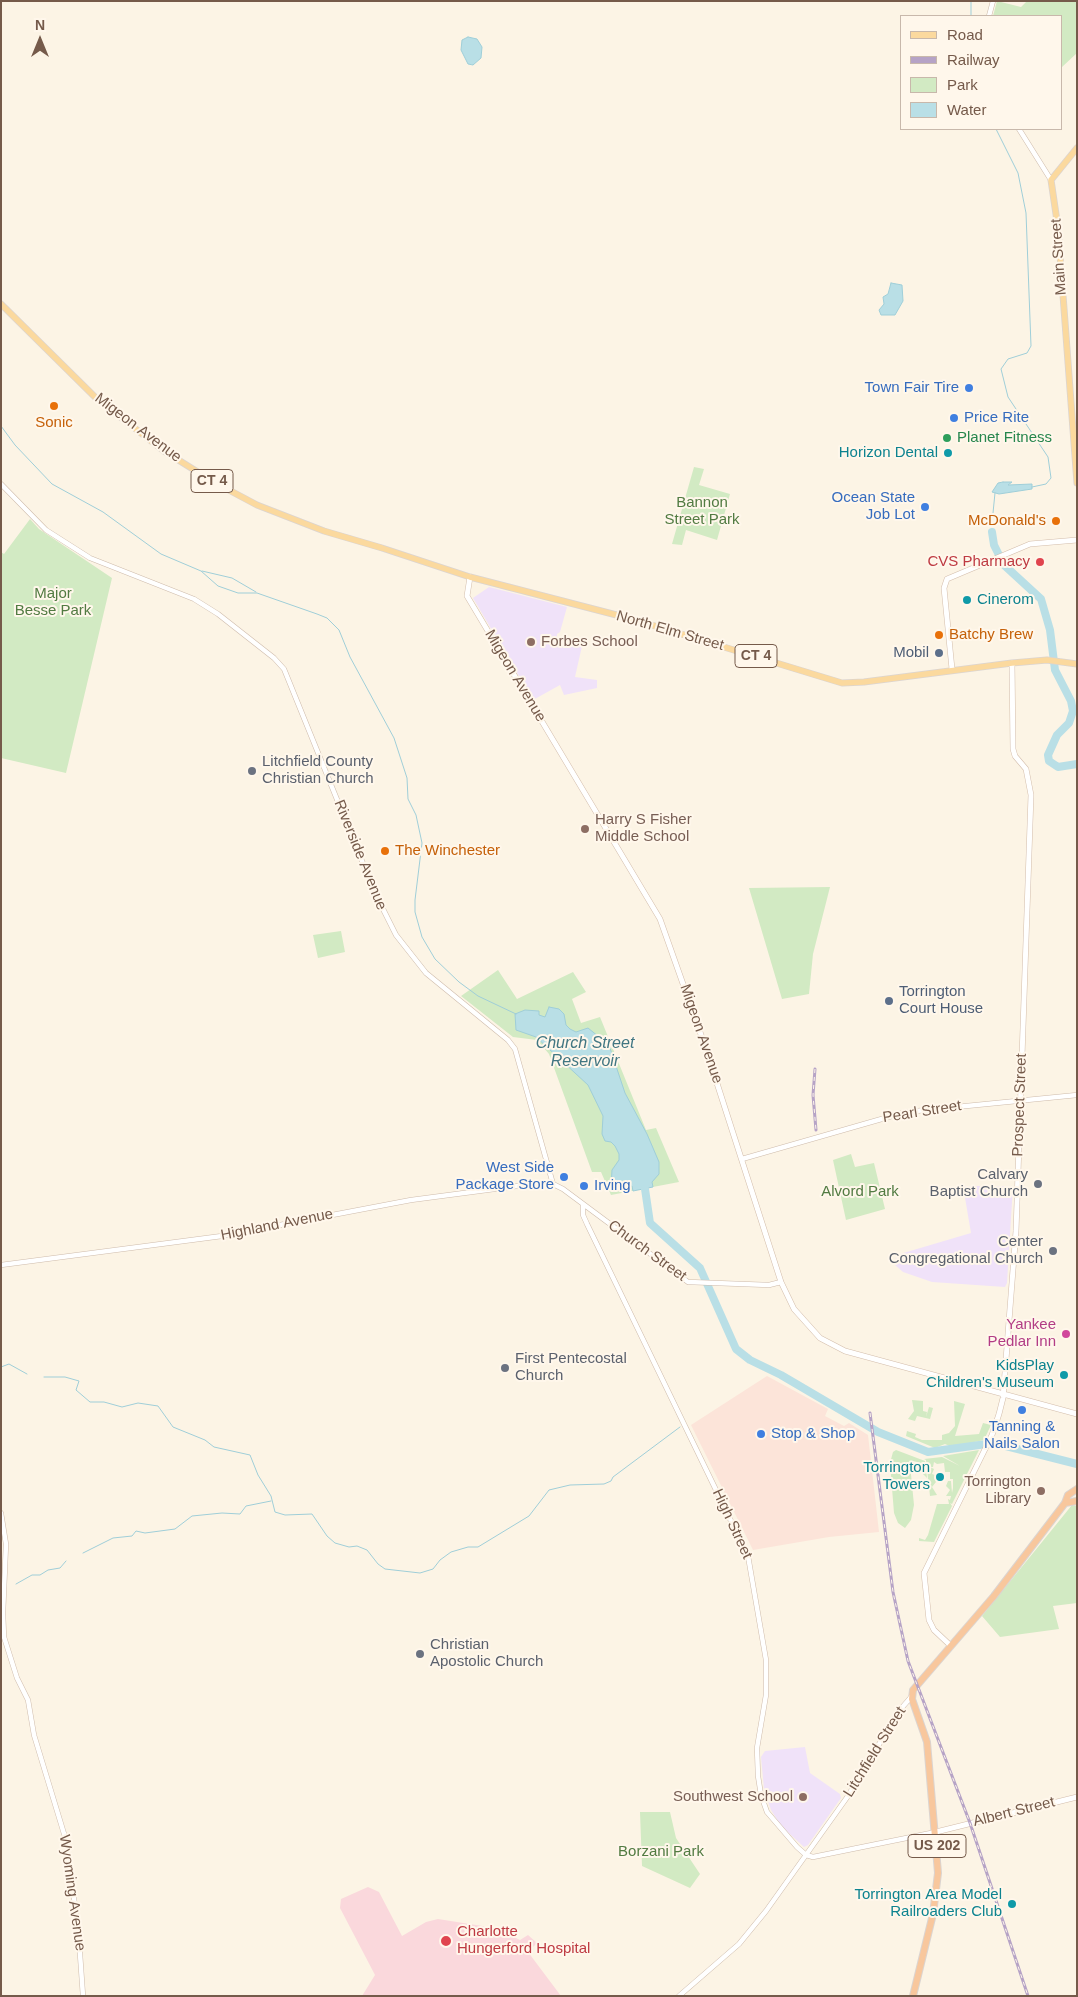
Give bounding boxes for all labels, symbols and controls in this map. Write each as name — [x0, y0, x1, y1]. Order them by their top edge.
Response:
north arrow — [15, 15, 65, 65]
legend — [900, 15, 1063, 130]
text: N — [35, 17, 45, 33]
text: Road — [947, 26, 983, 43]
text: Railway — [947, 51, 1000, 68]
text: Park — [947, 76, 978, 93]
text: Water — [947, 101, 986, 118]
street label: Main Street — [1047, 218, 1071, 296]
place label: Town Fair Tire — [865, 379, 959, 397]
marker: Town Fair Tire — [963, 382, 975, 394]
street label: Migeon Avenue — [91, 390, 185, 466]
marker: Sonic — [48, 400, 60, 412]
place label: Price Rite — [964, 409, 1029, 427]
marker: Price Rite — [948, 412, 960, 424]
place label: Sonic — [35, 414, 73, 432]
place label: Planet Fitness — [957, 429, 1052, 447]
marker: Planet Fitness — [941, 432, 953, 444]
place label: Horizon Dental — [839, 444, 938, 462]
marker: Horizon Dental — [942, 447, 954, 459]
road number: CT 4 — [191, 470, 233, 492]
place label: Ocean State Job Lot — [832, 489, 915, 524]
park label: Bannon Street Park — [664, 494, 740, 529]
marker: Ocean State Job Lot — [919, 501, 931, 513]
place label: McDonald's — [968, 512, 1046, 530]
marker: McDonald's — [1050, 515, 1062, 527]
place label: CVS Pharmacy — [927, 553, 1030, 571]
marker: CVS Pharmacy — [1034, 556, 1046, 568]
park label: Major Besse Park — [15, 585, 91, 620]
place label: Cinerom — [977, 591, 1034, 609]
marker: Cinerom — [961, 594, 973, 606]
street label: North Elm Street — [614, 607, 726, 655]
place label: Batchy Brew — [949, 626, 1033, 644]
street label: Migeon Avenue — [481, 627, 549, 725]
marker: Batchy Brew — [933, 629, 945, 641]
place label: Forbes School — [541, 633, 638, 651]
marker: Forbes School — [525, 636, 537, 648]
road number: CT 4 — [735, 644, 777, 668]
place label: Mobil — [893, 644, 929, 662]
marker: Mobil — [933, 647, 945, 659]
place label: Litchfield County Christian Church — [262, 753, 374, 788]
marker: Litchfield County Christian Church — [246, 765, 258, 777]
street label: Riverside Avenue — [330, 797, 390, 913]
place label: Harry S Fisher Middle School — [595, 811, 692, 846]
marker: Harry S Fisher Middle School — [579, 823, 591, 835]
place label: The Winchester — [395, 842, 500, 860]
marker: The Winchester — [379, 845, 391, 857]
street label: Migeon Avenue — [676, 982, 726, 1086]
place label: Torrington Court House — [899, 983, 983, 1018]
marker: Torrington Court House — [883, 995, 895, 1007]
water label: Church Street Reservoir — [536, 1034, 634, 1072]
street label: Prospect Street — [1009, 1053, 1031, 1157]
street label: Pearl Street — [881, 1097, 963, 1127]
place label: West Side Package Store — [456, 1159, 554, 1194]
place label: Calvary Baptist Church — [930, 1166, 1028, 1201]
marker: West Side Package Store — [558, 1171, 570, 1183]
place label: Irving — [594, 1177, 631, 1195]
marker: Calvary Baptist Church — [1032, 1178, 1044, 1190]
marker: Irving — [578, 1180, 590, 1192]
park label: Alvord Park — [821, 1183, 899, 1201]
street label: Highland Avenue — [219, 1205, 335, 1245]
street label: Church Street — [604, 1217, 690, 1285]
place label: Center Congregational Church — [889, 1233, 1043, 1268]
marker: Center Congregational Church — [1047, 1245, 1059, 1257]
place label: Yankee Pedlar Inn — [988, 1316, 1056, 1351]
marker: Yankee Pedlar Inn — [1060, 1328, 1072, 1340]
place label: First Pentecostal Church — [515, 1350, 627, 1385]
place label: KidsPlay Children's Museum — [926, 1357, 1054, 1392]
marker: First Pentecostal Church — [499, 1362, 511, 1374]
marker: KidsPlay Children's Museum — [1058, 1369, 1070, 1381]
marker: Tanning & Nails Salon — [1016, 1404, 1028, 1416]
place label: Tanning & Nails Salon — [984, 1418, 1060, 1453]
place label: Stop & Shop — [771, 1425, 855, 1443]
marker: Stop & Shop — [755, 1428, 767, 1440]
place label: Torrington Towers — [863, 1459, 930, 1494]
marker: Torrington Towers — [934, 1471, 946, 1483]
place label: Torrington Library — [964, 1473, 1031, 1508]
marker: Torrington Library — [1035, 1485, 1047, 1497]
street label: High Street — [708, 1486, 756, 1562]
place label: Christian Apostolic Church — [430, 1636, 543, 1671]
marker: Christian Apostolic Church — [414, 1648, 426, 1660]
street label: Litchfield Street — [840, 1703, 910, 1801]
place label: Southwest School — [673, 1788, 793, 1806]
marker: Southwest School — [797, 1791, 809, 1803]
street label: Albert Street — [971, 1793, 1057, 1831]
street label: Wyoming Avenue — [55, 1834, 89, 1952]
road number: US 202 — [908, 1834, 966, 1858]
park label: Borzani Park — [618, 1843, 704, 1861]
place label: Torrington Area Model Railroaders Club — [854, 1886, 1002, 1921]
marker: Torrington Area Model Railroaders Club — [1006, 1898, 1018, 1910]
place label: Charlotte Hungerford Hospital — [457, 1923, 590, 1958]
marker: Charlotte Hungerford Hospital — [439, 1934, 453, 1948]

